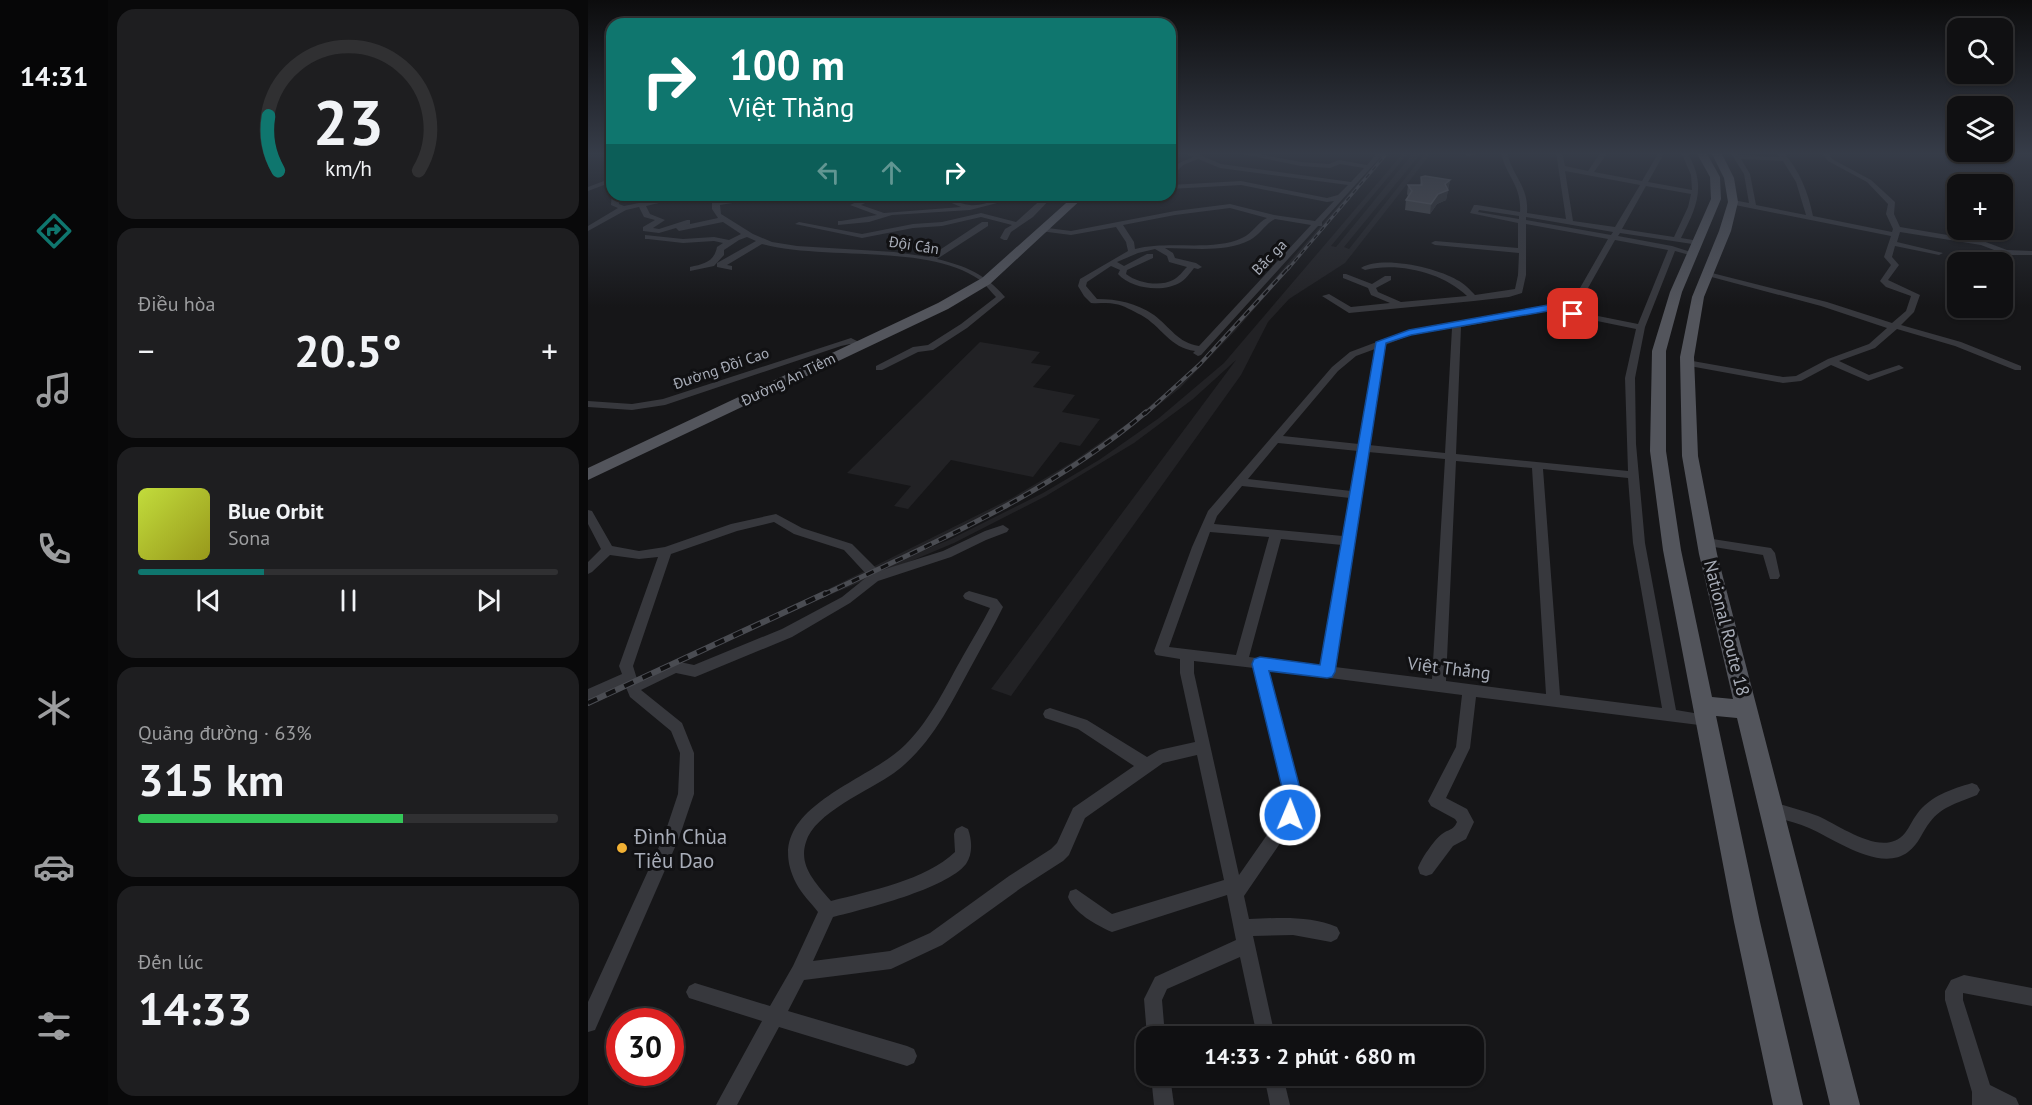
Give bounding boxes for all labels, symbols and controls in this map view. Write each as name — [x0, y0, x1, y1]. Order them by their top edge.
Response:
map controls — [1947, 18, 2013, 318]
button: search — [1947, 18, 2013, 84]
text: 100 m — [729, 37, 845, 92]
icon: right — [630, 42, 708, 120]
text: 14:31 — [20, 59, 88, 93]
text: 23 — [313, 81, 383, 162]
text: Việt Thắng — [729, 90, 855, 124]
button: layers — [1947, 96, 2013, 162]
text: km/h — [324, 154, 371, 182]
icon: left — [812, 156, 845, 189]
icon: ahead — [875, 156, 908, 189]
icon: right — [938, 156, 971, 189]
button: + — [1947, 174, 2013, 240]
icon: directions — [33, 210, 75, 252]
street label: Đội Cấn — [887, 232, 940, 258]
street label: Bắc ga — [1248, 235, 1290, 279]
button: − — [1947, 252, 2013, 318]
pin — [1547, 288, 1598, 339]
text: Điều hòa — [138, 291, 215, 317]
icon: arrive — [1556, 297, 1589, 330]
text: 20.5° — [294, 321, 402, 379]
text: − — [138, 329, 155, 372]
text: + — [541, 329, 558, 372]
street label: Đường Đồi Cao — [670, 343, 771, 394]
street label: Đường An Tiêm — [737, 348, 838, 410]
icon: music — [33, 369, 75, 411]
text: Blue Orbit — [228, 497, 324, 525]
text: Sona — [228, 525, 270, 551]
icon: phone — [33, 528, 75, 570]
street label: National Route 18 — [1699, 558, 1755, 698]
icon: previous — [192, 584, 225, 617]
icon: pause — [332, 584, 365, 617]
icon: next — [472, 584, 505, 617]
street label: Việt Thắng — [1405, 651, 1492, 685]
icon: climate — [33, 687, 75, 729]
text: Quãng đường · 63% — [138, 720, 312, 746]
text: 315 km — [138, 750, 284, 808]
position arrow — [1258, 783, 1322, 847]
place label: Đình Chùa Tiêu Dao — [633, 823, 727, 874]
marker: Đình Chùa Tiêu Dao — [615, 841, 629, 855]
icon: car — [33, 846, 75, 888]
text: Đến lúc — [138, 949, 203, 975]
text: 14:33 — [138, 979, 252, 1037]
icon: filters — [33, 1005, 75, 1047]
speed limit sign: 30 — [606, 1008, 684, 1086]
text: 14:33 · 2 phút · 680 m — [1204, 1042, 1416, 1070]

